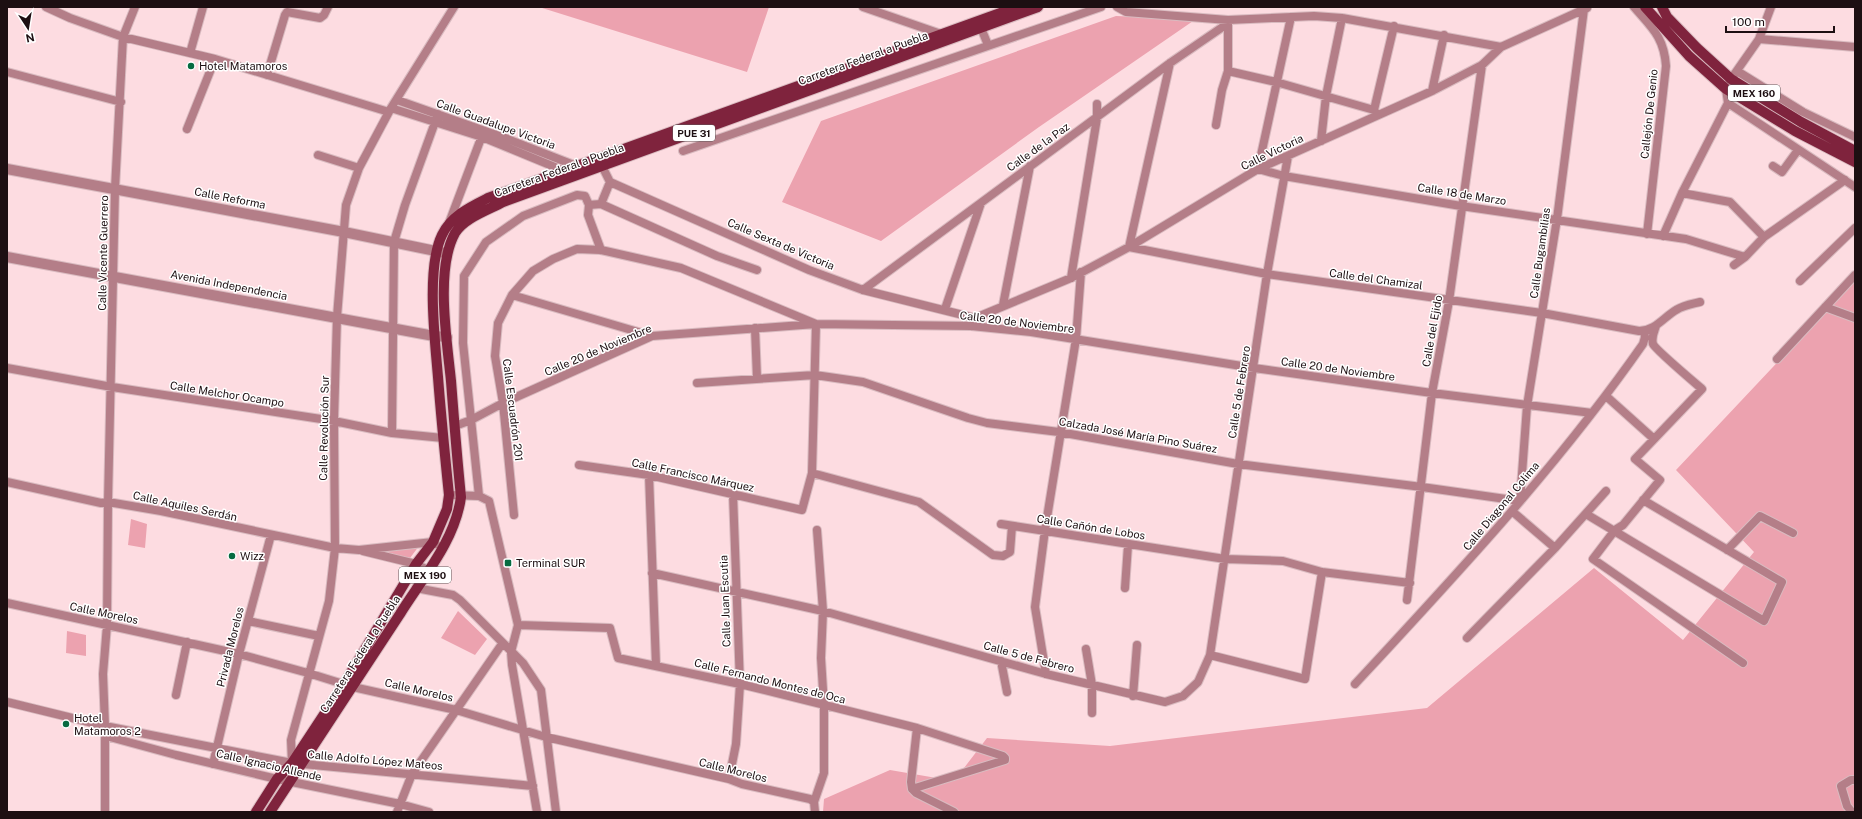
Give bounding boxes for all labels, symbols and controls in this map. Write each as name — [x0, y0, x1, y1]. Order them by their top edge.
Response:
north arrow — [8, 8, 48, 48]
scale bar — [1726, 8, 1834, 34]
text: 100 m — [1732, 15, 1765, 29]
street label: Carretera Federal a Puebla — [797, 29, 929, 87]
text: N — [25, 31, 36, 45]
place label: Hotel Matamoros — [199, 60, 288, 72]
marker: Hotel Matamoros — [186, 61, 196, 71]
street label: Callejón De Genio — [1638, 69, 1660, 159]
road number: MEX 160 — [1728, 85, 1780, 101]
street label: Calle Guadalupe Victoria — [435, 97, 557, 151]
street label: Calle de la Paz — [1004, 120, 1072, 174]
road number: PUE 31 — [673, 125, 715, 141]
street label: Calle Victoria — [1239, 132, 1305, 172]
street label: Carretera Federal a Puebla — [493, 141, 625, 199]
street label: Calle 18 de Marzo — [1417, 181, 1507, 207]
street label: Calle Reforma — [193, 185, 267, 211]
street label: Calle Vicente Guerrero — [96, 195, 110, 311]
street label: Calle Bugambilias — [1528, 206, 1552, 299]
street label: Calle Sexta de Victoria — [726, 216, 836, 272]
street label: Calle del Chamizal — [1328, 266, 1424, 292]
street label: Avenida Independencia — [170, 268, 288, 302]
street label: Calle del Ejido — [1420, 294, 1444, 368]
street label: Calle 20 de Noviembre — [959, 309, 1075, 335]
street label: Calle 20 de Noviembre — [543, 322, 653, 378]
street label: Calle 5 de Febrero — [1226, 345, 1252, 439]
street label: Calle 20 de Noviembre — [1280, 355, 1396, 383]
street label: Calle Escuadrón 201 — [501, 358, 525, 462]
street label: Calle Revolución Sur — [317, 375, 331, 481]
street label: Calle Melchor Ocampo — [169, 379, 285, 409]
street label: Calzada José María Pino Suárez — [1058, 415, 1218, 455]
street label: Calle Francisco Márquez — [631, 456, 755, 494]
street label: Calle Diagonal Colima — [1460, 459, 1542, 553]
street label: Calle Aquiles Serdán — [132, 489, 238, 523]
street label: Calle Cañón de Lobos — [1036, 512, 1147, 542]
place label: Wizz — [240, 550, 264, 562]
marker: Wizz — [227, 551, 237, 561]
street label: Calle Juan Escutia — [717, 555, 733, 647]
place label: Terminal SUR — [516, 557, 586, 569]
marker: Terminal SUR — [503, 558, 513, 568]
road number: MEX 190 — [399, 567, 451, 583]
street label: Carretera Federal a Puebla — [318, 593, 402, 715]
street label: Calle Morelos — [69, 600, 140, 626]
street label: Privada Morelos — [214, 605, 246, 688]
street label: Calle 5 de Febrero — [982, 639, 1076, 675]
street label: Calle Fernando Montes de Oca — [693, 656, 847, 706]
street label: Calle Morelos — [384, 676, 455, 704]
place label: Hotel Matamoros 2 — [74, 712, 141, 737]
marker: Hotel Matamoros 2 — [61, 719, 71, 729]
street label: Calle Ignacio Allende — [215, 747, 323, 783]
street label: Calle Adolfo López Mateos — [307, 748, 444, 772]
street label: Calle Morelos — [698, 756, 769, 784]

